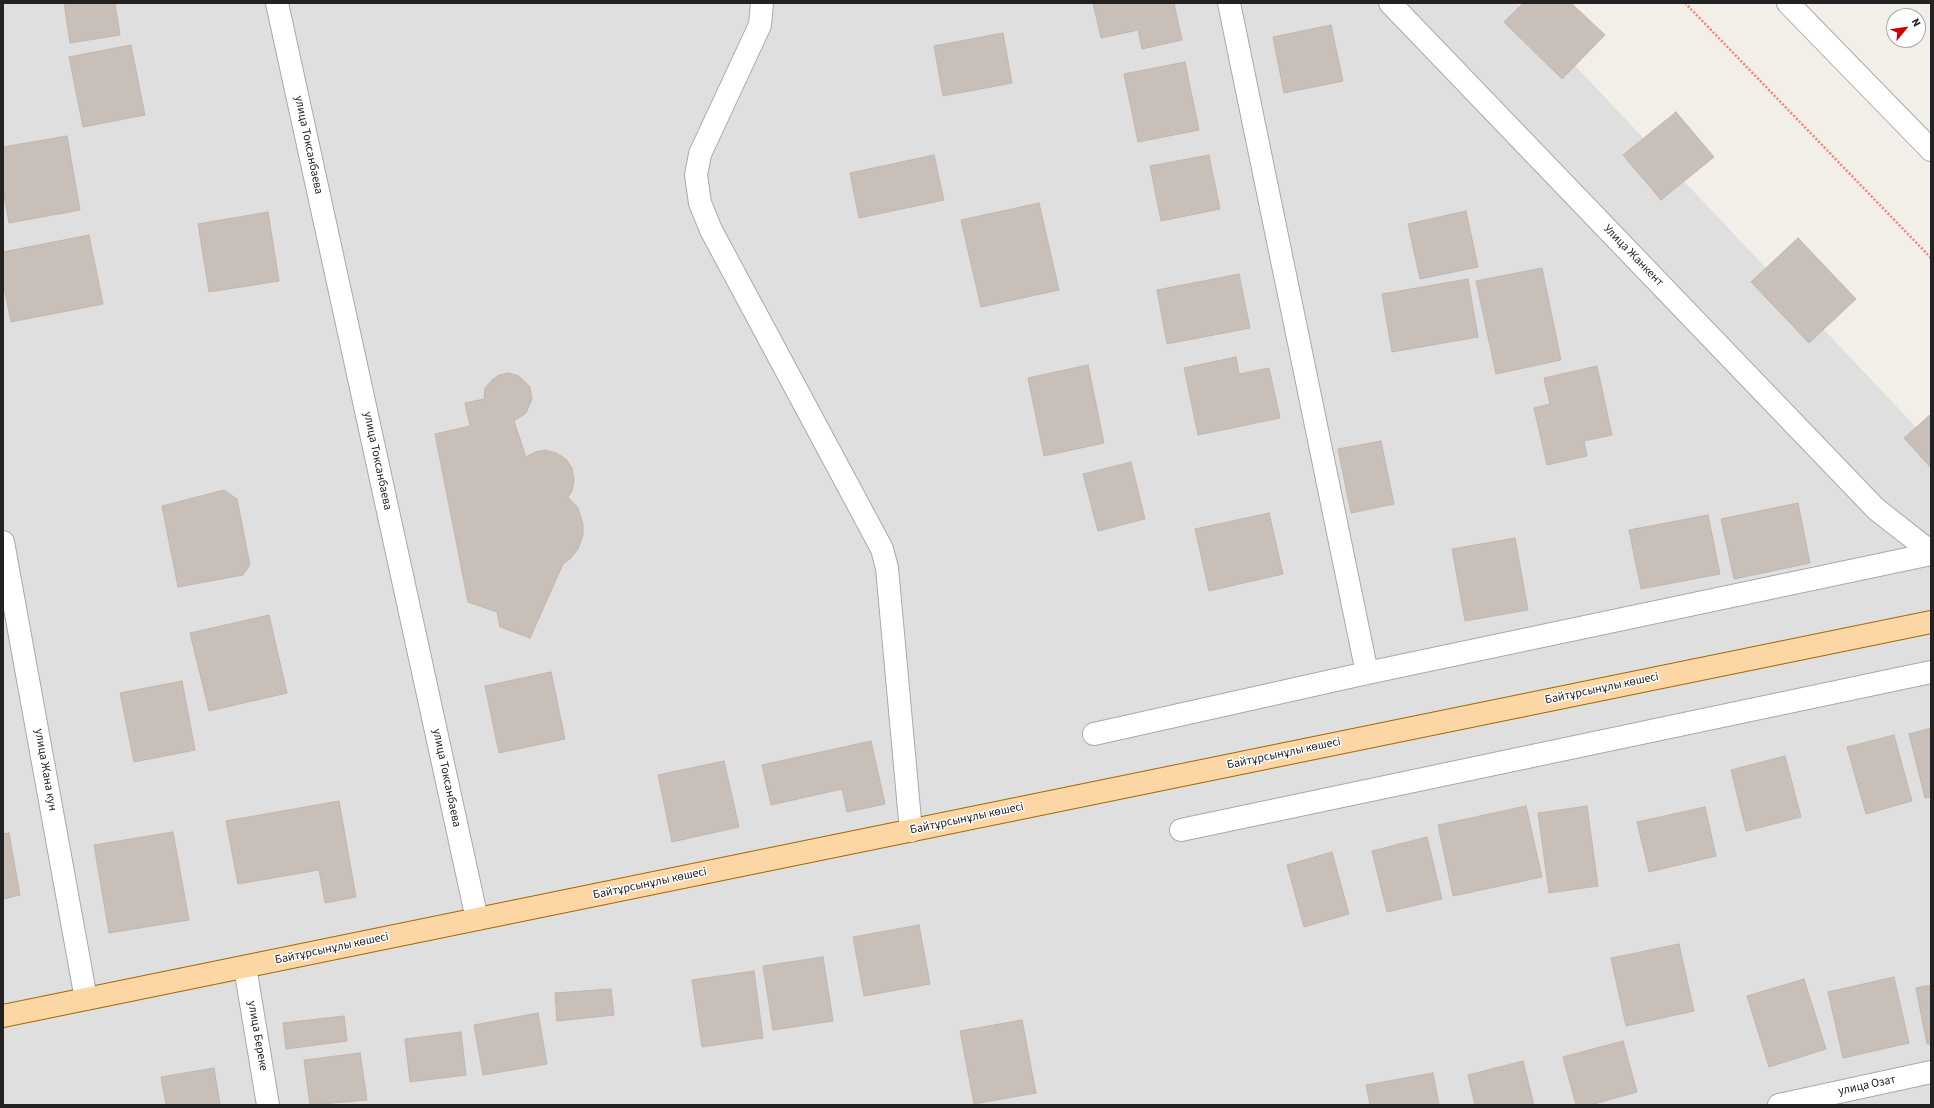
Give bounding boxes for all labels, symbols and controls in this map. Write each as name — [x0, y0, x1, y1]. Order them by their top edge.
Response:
north arrow — [1886, 8, 1926, 48]
text: N — [1908, 16, 1924, 29]
street label: улица Токсанбаева — [291, 94, 325, 196]
street label: Улица Жанкент — [1600, 222, 1666, 290]
street label: улица Токсанбаева — [360, 410, 394, 512]
street label: Байтұрсынұлы көшесі — [1544, 670, 1660, 708]
street label: улица Токсанбаева — [429, 727, 463, 829]
street label: улица Жана кун — [31, 728, 59, 812]
street label: Байтұрсынұлы көшесі — [1226, 735, 1342, 773]
street label: Байтұрсынұлы көшесі — [909, 800, 1025, 838]
street label: Байтұрсынұлы көшесі — [592, 865, 708, 903]
street label: Байтұрсынұлы көшесі — [274, 930, 390, 968]
street label: улица Береке — [244, 1000, 270, 1072]
street label: улица Озат — [1837, 1073, 1897, 1099]

